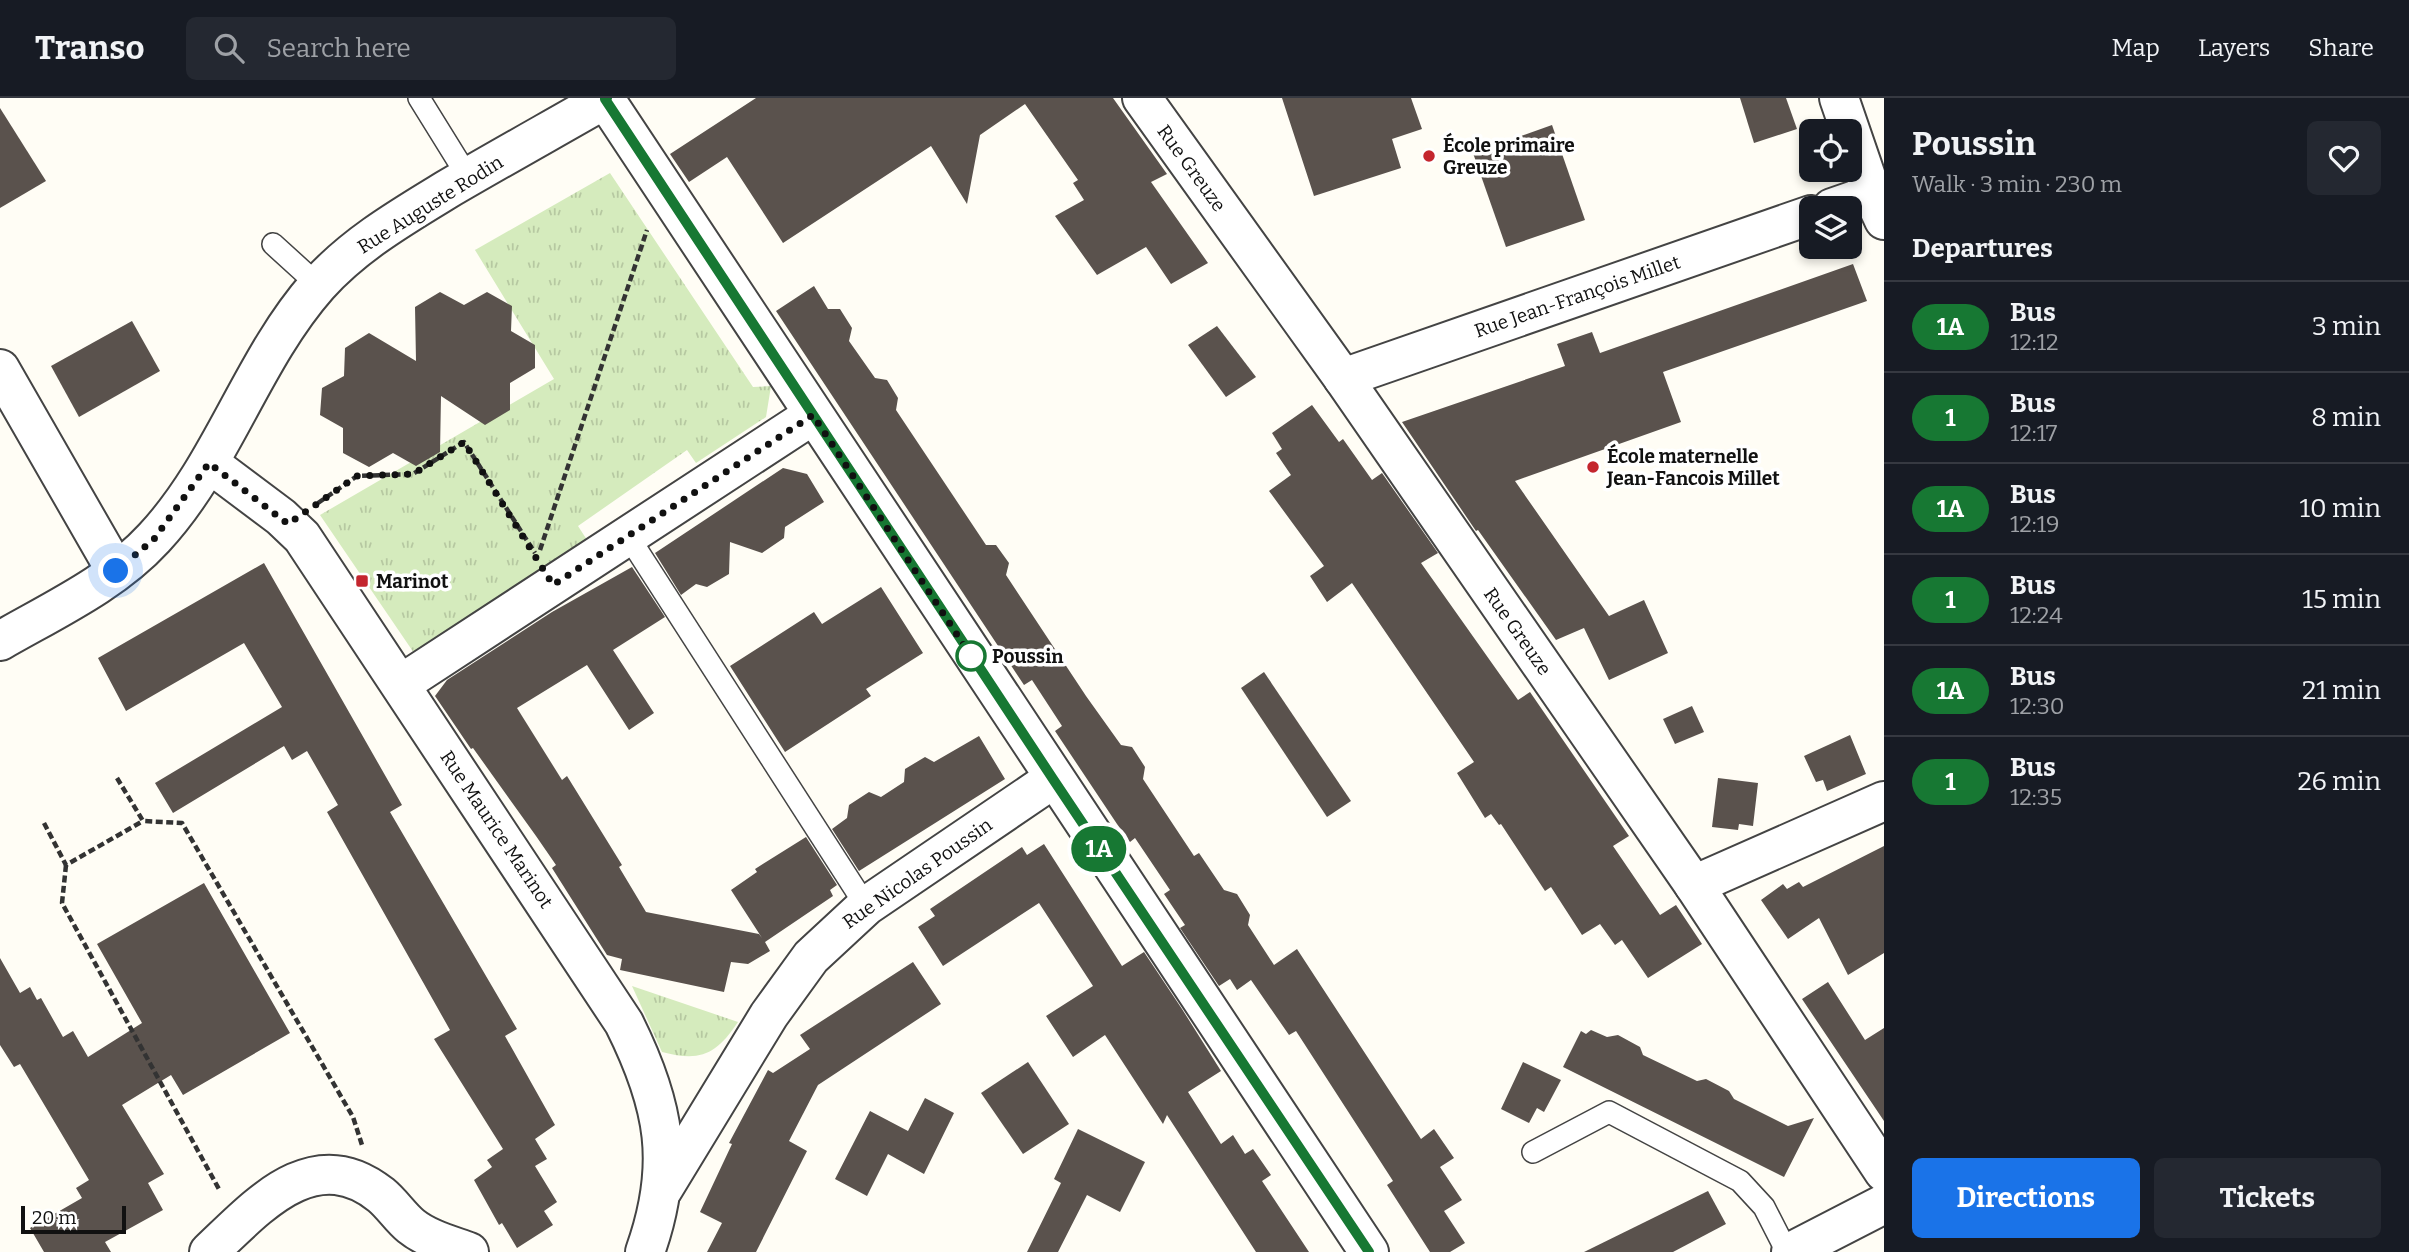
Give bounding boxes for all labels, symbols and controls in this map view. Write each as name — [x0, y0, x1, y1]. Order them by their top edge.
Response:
search box — [186, 17, 676, 80]
text: Transo — [35, 28, 144, 68]
icon: search — [210, 29, 248, 67]
text: Search here — [266, 33, 411, 64]
text: Map — [2112, 34, 2160, 62]
text: Layers — [2198, 34, 2270, 62]
text: Share — [2308, 34, 2374, 62]
map controls — [1799, 119, 1862, 259]
button: locate — [1799, 119, 1862, 182]
street label: Rue Greuze — [1152, 120, 1231, 216]
button: heart — [2307, 121, 2381, 195]
text: Poussin — [1912, 124, 2036, 164]
place label: École primaire Greuze — [1443, 132, 1575, 179]
marker: École primaire Greuze — [1421, 148, 1437, 164]
street label: Rue Auguste Rodin — [353, 150, 507, 258]
text: Walk · 3 min · 230 m — [1912, 170, 2122, 198]
button: layers — [1799, 196, 1862, 259]
text: Departures — [1912, 233, 2053, 264]
street label: Rue Jean-François Millet — [1471, 250, 1683, 343]
text: Bus — [2010, 297, 2056, 328]
text: 3 min — [2312, 311, 2381, 342]
text: 1A — [1937, 313, 1964, 341]
text: 12:12 — [2010, 328, 2059, 356]
text: Bus — [2010, 388, 2056, 419]
text: 8 min — [2311, 402, 2381, 433]
text: 1 — [1945, 404, 1956, 432]
text: 12:17 — [2010, 419, 2057, 447]
place label: École maternelle Jean-Fancois Millet — [1606, 443, 1780, 490]
marker: École maternelle Jean-Fancois Millet — [1585, 459, 1601, 475]
text: Bus — [2010, 479, 2056, 510]
text: 10 min — [2300, 493, 2381, 524]
text: 1A — [1937, 495, 1964, 523]
text: 12:19 — [2010, 510, 2060, 538]
your location — [98, 553, 133, 588]
place label: Marinot — [376, 570, 449, 593]
text: Bus — [2010, 570, 2056, 601]
marker: Marinot — [354, 573, 370, 589]
street label: Rue Greuze — [1479, 583, 1556, 680]
text: 15 min — [2302, 584, 2381, 615]
text: 1 — [1945, 586, 1956, 614]
text: 12:24 — [2010, 601, 2063, 629]
marker: Poussin — [956, 641, 986, 671]
place label: Poussin — [992, 645, 1064, 668]
text: Bus — [2010, 661, 2056, 692]
text: 21 min — [2302, 675, 2381, 706]
text: 1A — [1937, 677, 1964, 705]
text: 12:30 — [2010, 692, 2065, 720]
street label: Rue Maurice Marinot — [435, 746, 558, 912]
text: Bus — [2010, 752, 2056, 783]
text: 26 min — [2297, 766, 2381, 797]
text: 1 — [1945, 768, 1956, 796]
text: 12:35 — [2010, 783, 2062, 811]
street label: Rue Nicolas Poussin — [838, 813, 996, 934]
line badge: 1A — [1068, 826, 1130, 872]
text: 1A — [1085, 835, 1113, 863]
button: Directions — [1912, 1158, 2140, 1238]
button: Tickets — [2154, 1158, 2381, 1238]
scale bar — [21, 1203, 126, 1235]
text: 20 m — [32, 1206, 76, 1229]

